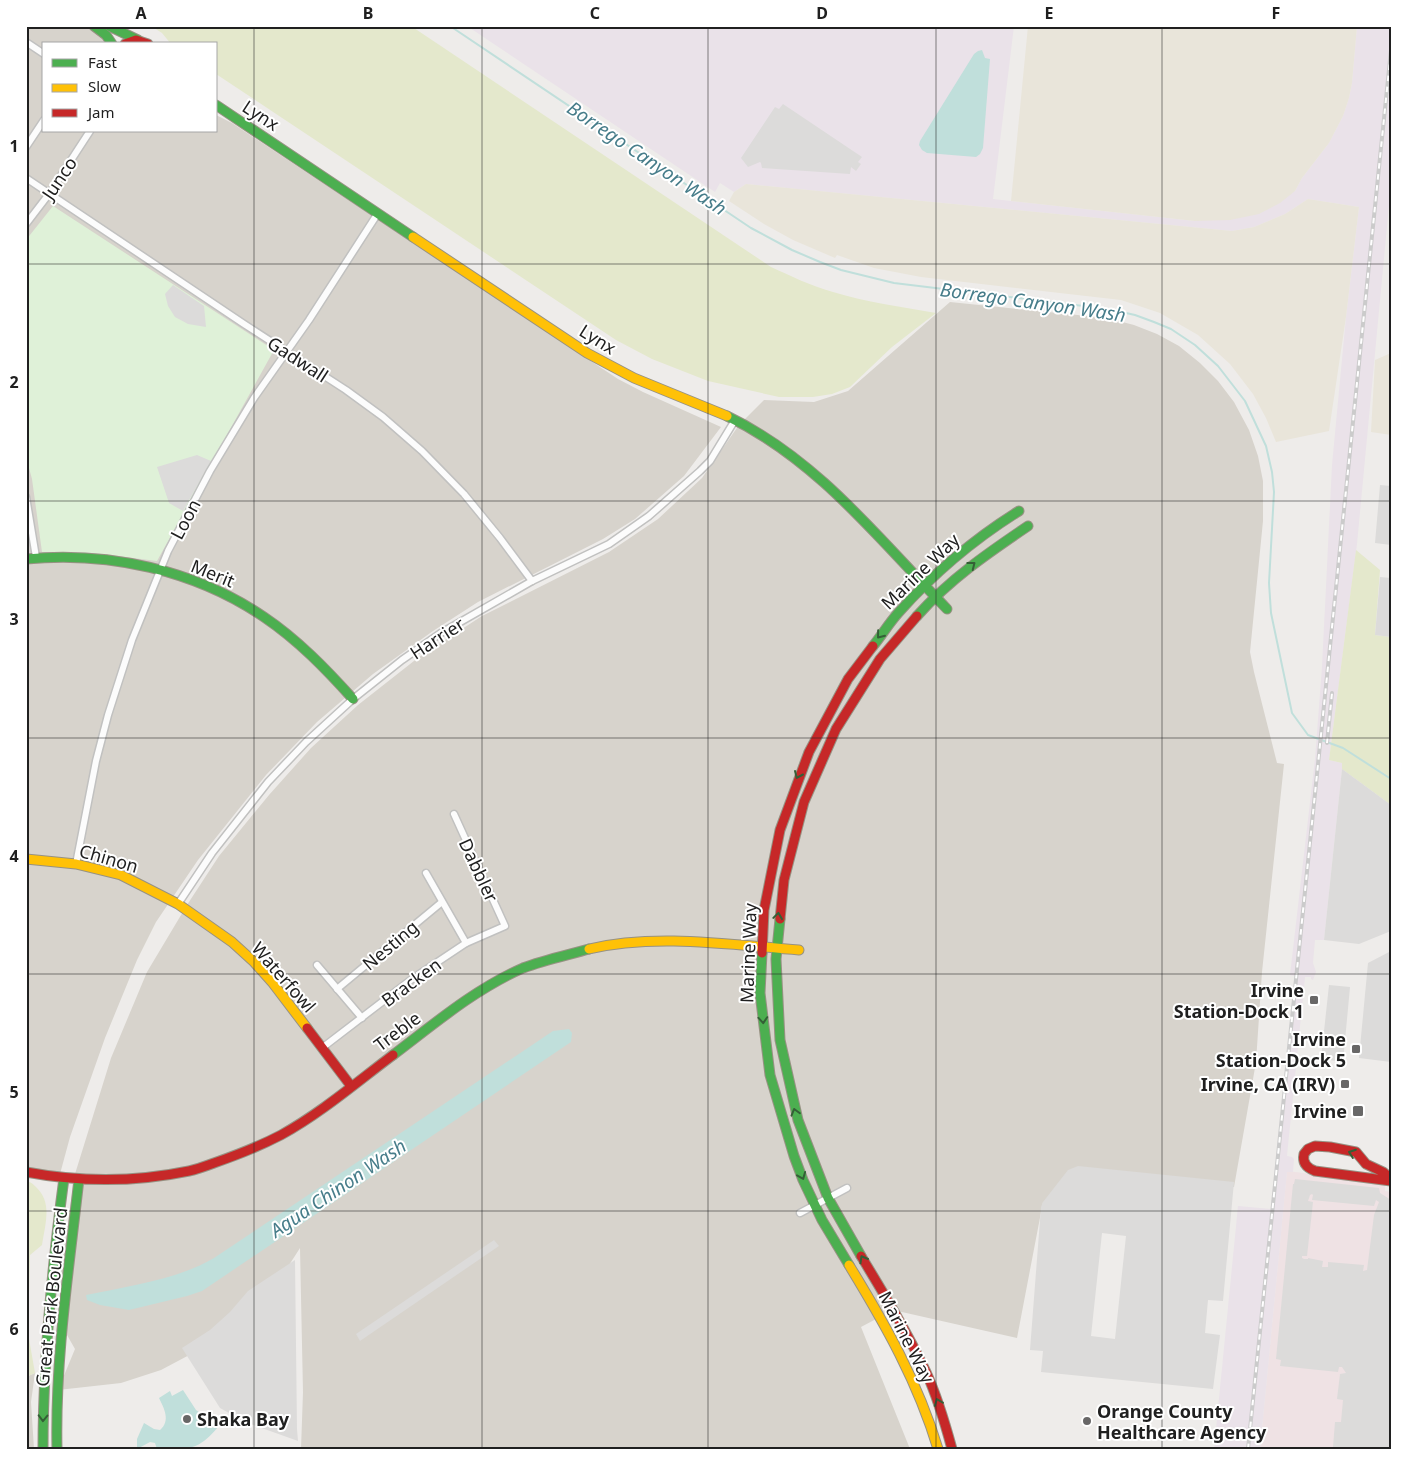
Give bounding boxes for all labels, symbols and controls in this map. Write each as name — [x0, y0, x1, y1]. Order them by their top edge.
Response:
text: A — [135, 2, 147, 24]
text: B — [363, 2, 373, 24]
text: C — [590, 2, 600, 24]
text: D — [816, 2, 828, 24]
text: E — [1045, 2, 1054, 24]
text: F — [1272, 2, 1280, 24]
legend — [42, 42, 218, 132]
text: Fast — [88, 52, 117, 72]
text: Slow — [88, 76, 121, 96]
street label: Lynx — [238, 94, 284, 136]
water label: Borrego Canyon Wash — [562, 95, 732, 221]
text: Jam — [86, 102, 115, 122]
text: 1 — [9, 135, 19, 157]
street label: Junco — [35, 152, 82, 206]
water label: Borrego Canyon Wash — [938, 276, 1128, 328]
street label: Lynx — [575, 318, 621, 360]
street label: Gadwall — [263, 330, 333, 388]
text: 2 — [9, 371, 19, 393]
street label: Loon — [164, 495, 206, 543]
street label: Marine Way — [876, 527, 965, 614]
street label: Merit — [188, 553, 239, 593]
one-way arrow — [966, 562, 975, 570]
text: 3 — [9, 608, 19, 630]
street label: Harrier — [405, 611, 469, 665]
one-way arrow — [877, 629, 885, 638]
one-way arrow — [794, 770, 805, 779]
street label: Dabbler — [454, 834, 504, 906]
street label: Chinon — [77, 838, 141, 878]
text: 4 — [9, 845, 19, 867]
street label: Marine Way — [734, 902, 762, 1003]
one-way arrow — [772, 912, 783, 920]
street label: Nesting — [357, 915, 423, 975]
street label: Waterfowl — [247, 937, 321, 1017]
street label: Bracken — [376, 952, 446, 1012]
place label: Irvine Station-Dock 1 — [1174, 978, 1304, 1023]
marker: Irvine Station-Dock 1 — [1308, 994, 1320, 1006]
street label: Treble — [369, 1006, 425, 1056]
one-way arrow — [757, 1016, 768, 1024]
place label: Irvine Station-Dock 5 — [1216, 1027, 1346, 1072]
marker: Irvine Station-Dock 5 — [1350, 1043, 1362, 1055]
place label: Irvine, CA (IRV) — [1201, 1072, 1335, 1096]
marker: Irvine, CA (IRV) — [1339, 1078, 1351, 1090]
text: 5 — [9, 1081, 19, 1103]
place label: Irvine — [1294, 1099, 1347, 1123]
marker: Irvine — [1351, 1104, 1365, 1118]
one-way arrow — [790, 1108, 800, 1116]
water label: Agua Chinon Wash — [263, 1133, 411, 1244]
one-way arrow — [1348, 1149, 1357, 1159]
one-way arrow — [796, 1171, 807, 1180]
street label: Great Park Boulevard — [30, 1206, 72, 1388]
one-way arrow — [859, 1255, 869, 1264]
street label: Marine Way — [874, 1287, 941, 1388]
text: 6 — [9, 1318, 19, 1340]
one-way arrow — [934, 1398, 944, 1407]
place label: Orange County Healthcare Agency — [1097, 1399, 1267, 1444]
place label: Shaka Bay — [197, 1407, 290, 1431]
marker: Shaka Bay — [181, 1413, 193, 1425]
one-way arrow — [38, 1414, 48, 1422]
marker: Orange County Healthcare Agency — [1081, 1415, 1093, 1427]

